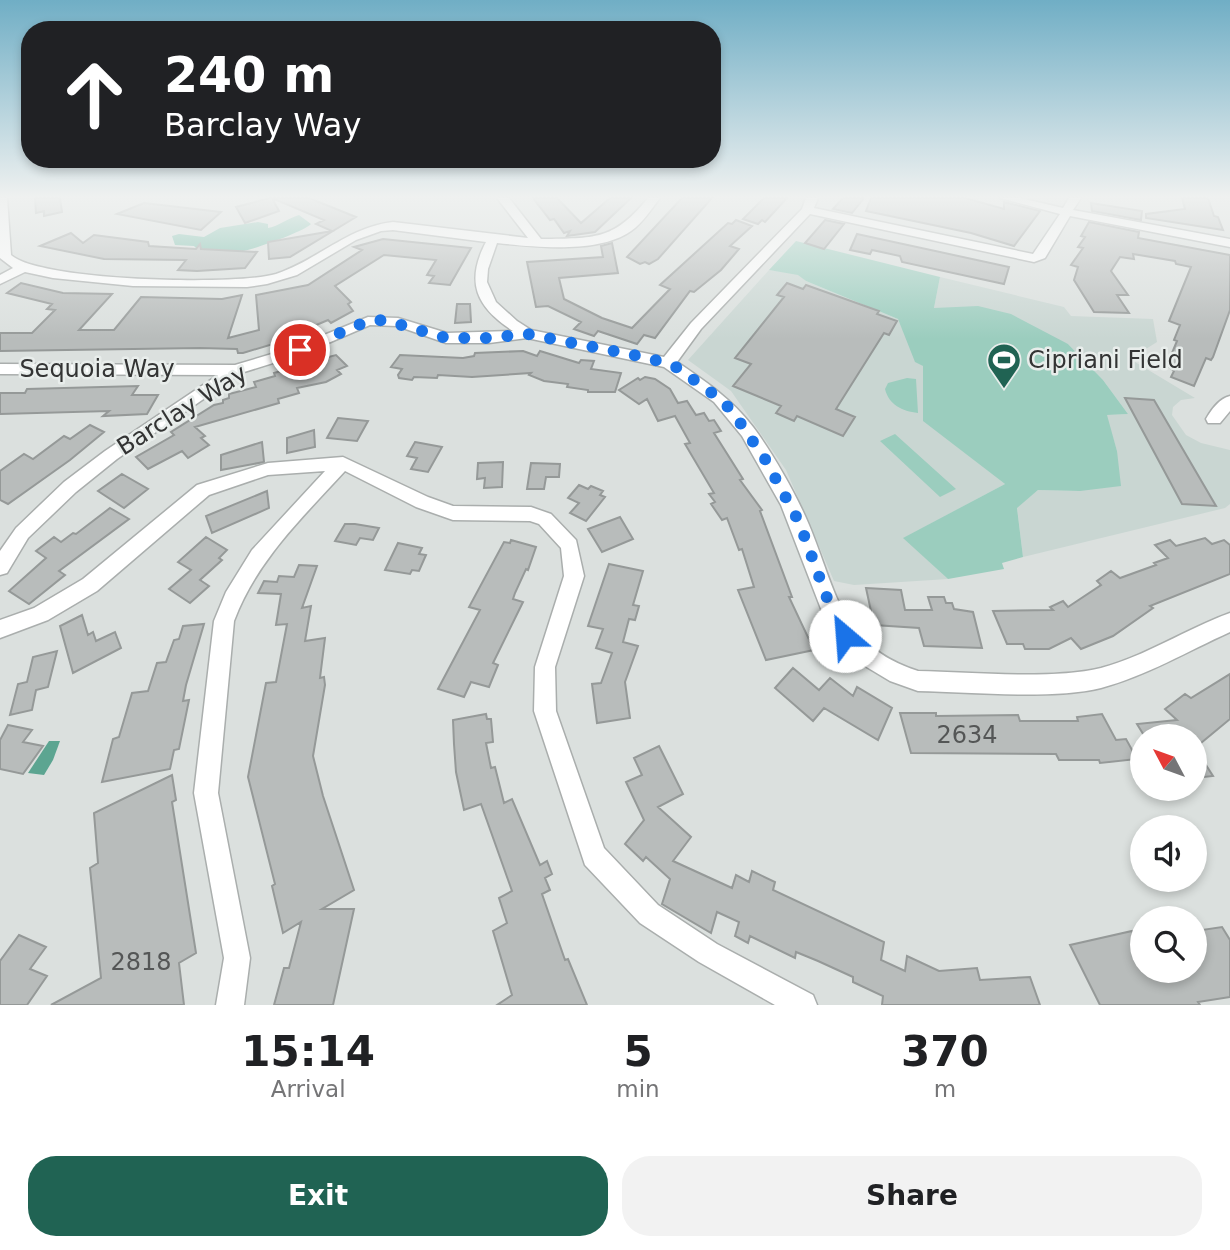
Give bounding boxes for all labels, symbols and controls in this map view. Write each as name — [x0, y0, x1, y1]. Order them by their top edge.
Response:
text: 240 m — [164, 47, 334, 104]
icon: ahead — [49, 49, 140, 140]
text: Barclay Way — [164, 106, 361, 144]
pin — [270, 320, 330, 380]
icon: arrive — [281, 331, 319, 369]
sports icon: Cipriani Field — [985, 341, 1023, 390]
place label: Cipriani Field — [1028, 346, 1183, 374]
street label: Sequoia Way — [19, 355, 175, 383]
street label: Barclay Way — [112, 359, 252, 461]
position arrow — [808, 599, 882, 673]
house number: 2634 — [936, 721, 998, 749]
north arrow — [1130, 724, 1208, 802]
map controls — [1130, 724, 1207, 983]
button: sound — [1130, 815, 1207, 892]
button: search — [1130, 906, 1207, 983]
house number: 2818 — [110, 948, 172, 976]
text: 15:14 — [241, 1027, 375, 1076]
text: 5 — [623, 1027, 653, 1076]
text: 370 — [901, 1027, 989, 1076]
text: Arrival — [271, 1076, 346, 1102]
text: min — [616, 1076, 660, 1102]
text: m — [934, 1076, 956, 1102]
button: Exit — [28, 1156, 608, 1236]
button: Share — [622, 1156, 1202, 1236]

